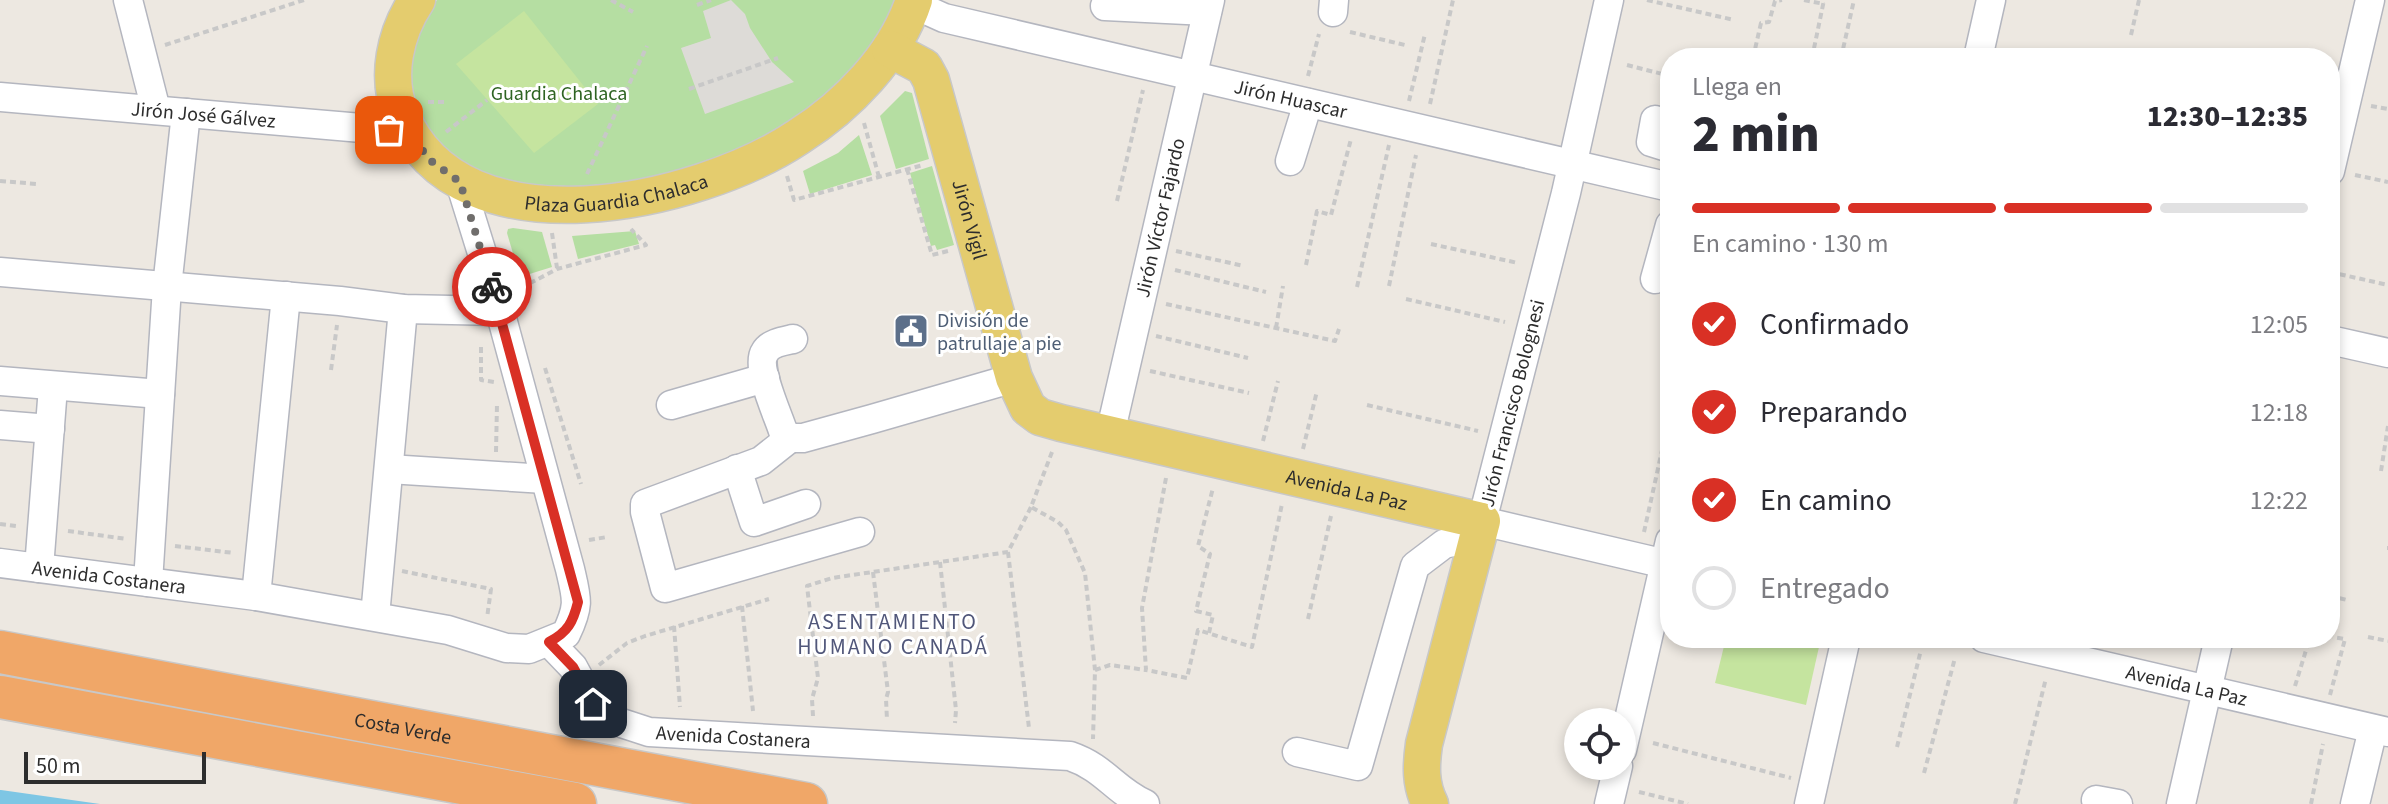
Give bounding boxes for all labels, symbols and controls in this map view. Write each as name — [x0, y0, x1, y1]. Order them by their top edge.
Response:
text: Llega en — [1692, 68, 1782, 105]
street label: Jirón Huascar — [1231, 73, 1350, 126]
park label: Guardia Chalaca — [491, 80, 627, 108]
street label: Jirón José Gálvez — [130, 95, 277, 136]
text: 12:30–12:35 — [2147, 95, 2308, 138]
pin — [355, 96, 423, 164]
text: 2 min — [1692, 98, 1820, 172]
icon: bag — [367, 108, 411, 152]
street label: Jirón Víctor Fajardo — [1129, 135, 1193, 300]
street label: Plaza Guardia Chalaca — [523, 168, 712, 220]
street label: Jirón Vigil — [944, 176, 993, 263]
text: En camino · 130 m — [1692, 225, 1888, 262]
courier — [452, 247, 532, 327]
icon: bike — [470, 265, 514, 309]
street label: Jirón Francisco Bolognesi — [1474, 297, 1552, 510]
icon: check — [1692, 302, 1736, 346]
text: Confirmado — [1760, 303, 1909, 346]
text: 12:05 — [2250, 306, 2308, 343]
place label: División de patrullaje a pie — [937, 307, 1061, 358]
public building icon: División de patrullaje a pie — [892, 312, 930, 350]
icon: check — [1692, 390, 1736, 434]
text: Preparando — [1760, 391, 1907, 434]
text: 12:18 — [2250, 394, 2308, 431]
street label: Avenida La Paz — [1283, 463, 1410, 518]
icon: check — [1692, 478, 1736, 522]
text: En camino — [1760, 479, 1892, 522]
text: 12:22 — [2250, 482, 2308, 519]
street label: Avenida Costanera — [30, 554, 188, 602]
text: Entregado — [1760, 567, 1890, 610]
district label: ASENTAMIENTO HUMANO CANADÁ — [797, 606, 989, 663]
street label: Avenida La Paz — [2123, 658, 2250, 714]
pin — [559, 670, 627, 738]
icon: home — [571, 682, 615, 726]
street label: Costa Verde — [352, 706, 454, 752]
map controls — [1564, 708, 1636, 780]
button: locate — [1564, 708, 1636, 780]
street label: Avenida Costanera — [655, 719, 812, 756]
scale bar — [24, 748, 206, 784]
text: 50 m — [36, 750, 81, 782]

